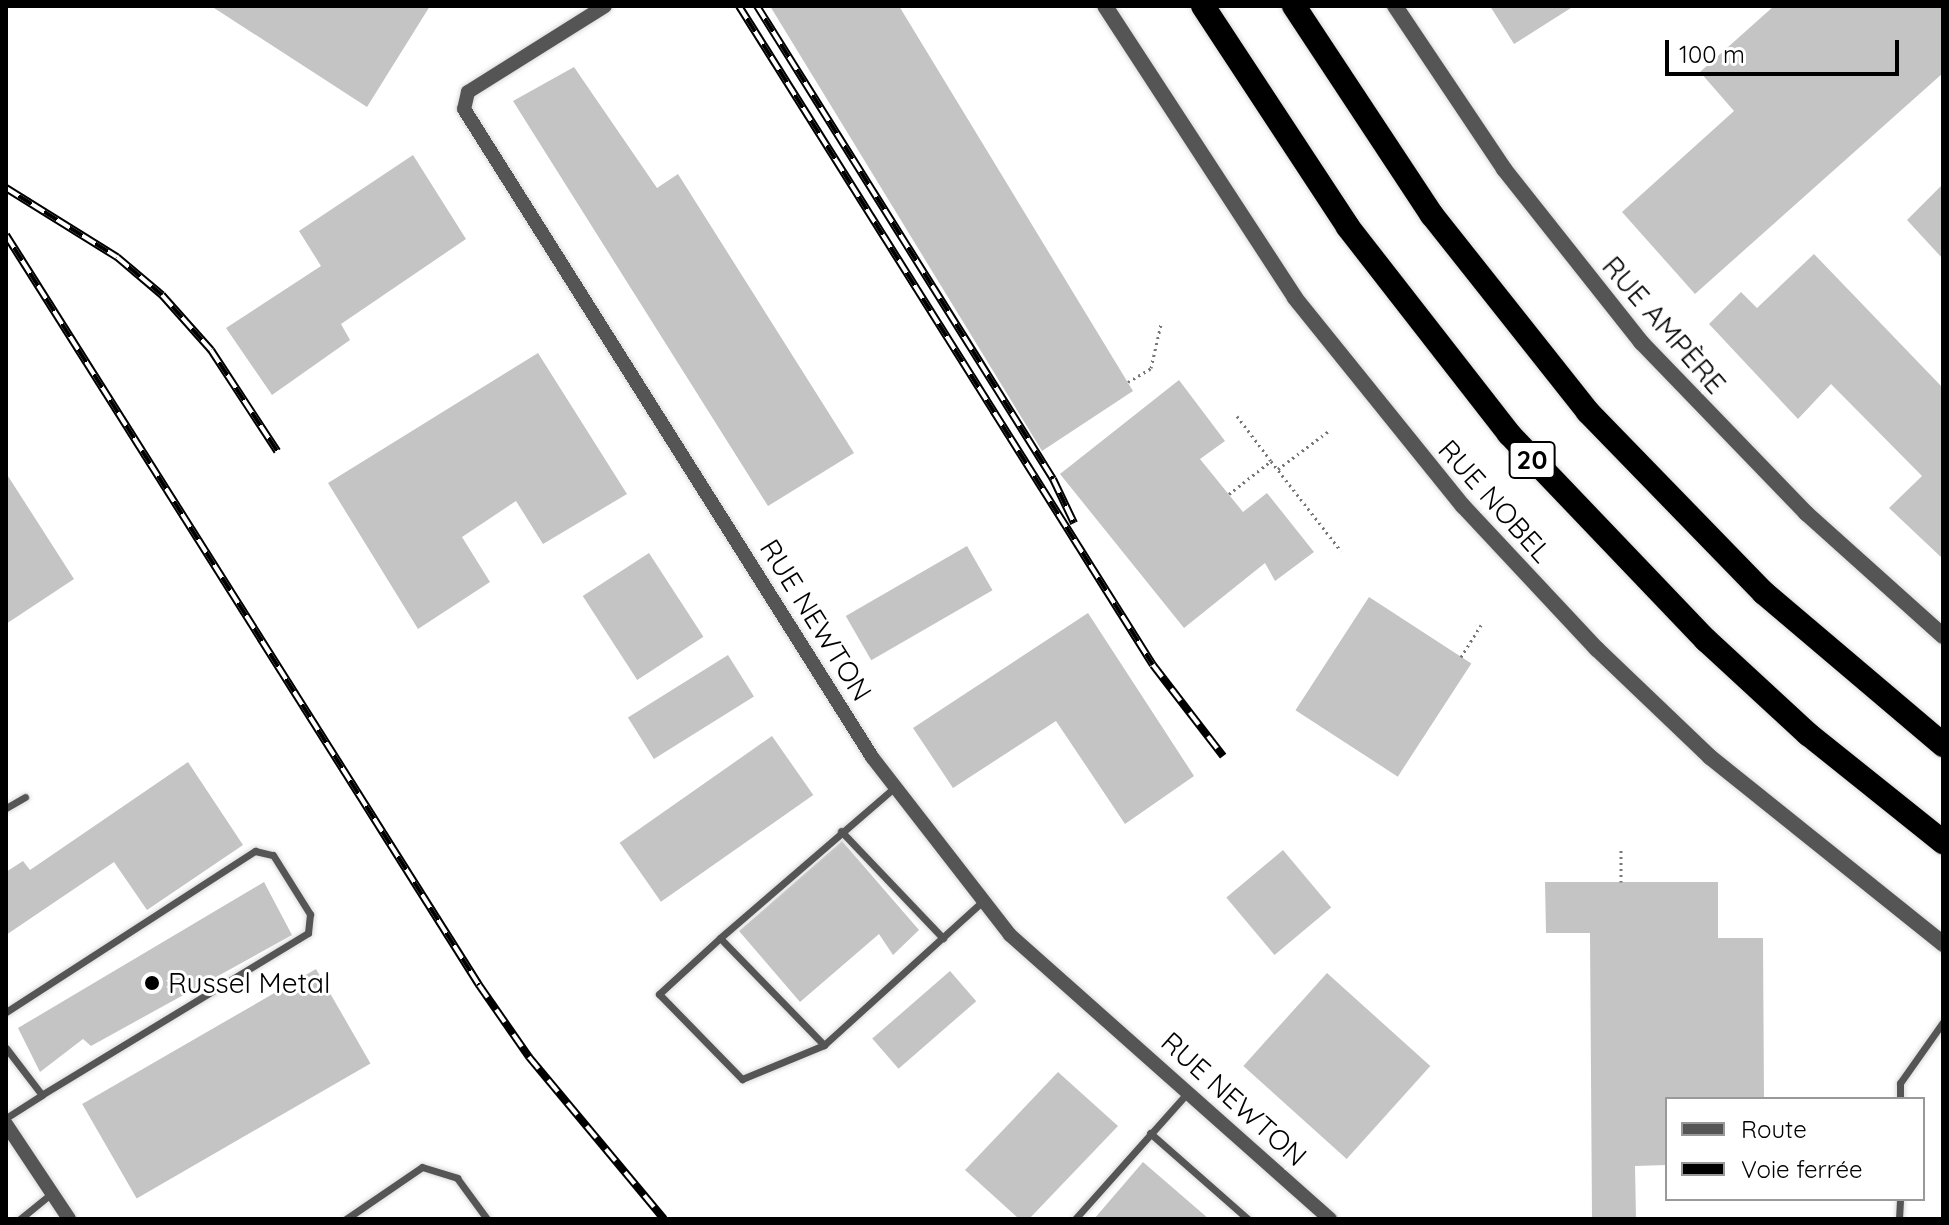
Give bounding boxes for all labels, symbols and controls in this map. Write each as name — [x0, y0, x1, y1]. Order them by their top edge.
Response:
scale bar — [1669, 24, 1903, 74]
text: 100 m — [1679, 39, 1745, 69]
street label: RUE AMPÈRE — [1595, 250, 1733, 400]
street label: RUE NOBEL — [1431, 433, 1559, 569]
road number: 20 — [1508, 438, 1556, 482]
street label: RUE NEWTON — [753, 533, 879, 707]
place label: Russel Metal — [168, 966, 330, 1000]
marker: Russel Metal — [143, 974, 161, 992]
street label: RUE NEWTON — [1154, 1025, 1314, 1173]
legend — [1665, 1097, 1925, 1201]
text: Route — [1741, 1114, 1807, 1144]
text: Voie ferrée — [1741, 1154, 1863, 1184]

